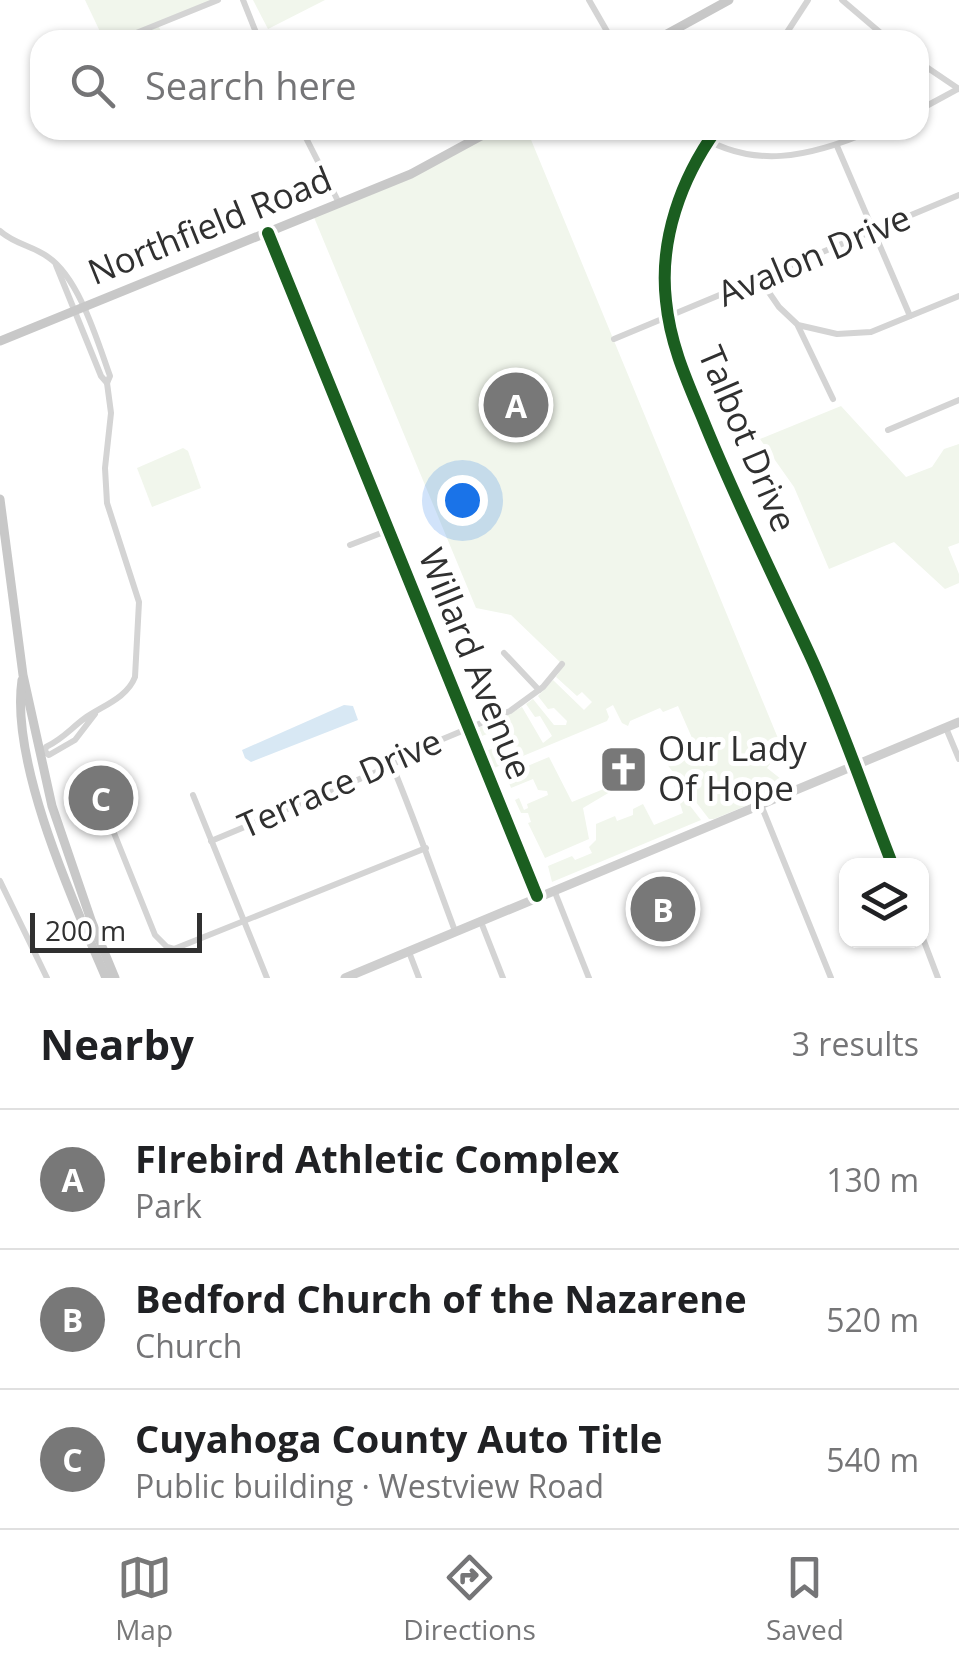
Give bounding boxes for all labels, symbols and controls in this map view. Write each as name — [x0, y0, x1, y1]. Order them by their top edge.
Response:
search box — [30, 30, 929, 140]
icon: search — [65, 58, 120, 113]
text: Search here — [145, 59, 357, 111]
street label: Northfield Road — [81, 154, 338, 295]
street label: Avalon Drive — [710, 193, 917, 316]
street label: Talbot Drive — [688, 338, 809, 538]
pin: A — [484, 368, 548, 442]
your location — [437, 475, 488, 526]
street label: Willard Avenue — [409, 541, 544, 786]
street label: Terrace Drive — [230, 717, 449, 848]
place label: Our Lady Of Hope — [658, 724, 807, 811]
church icon: Our Lady Of Hope — [597, 743, 649, 795]
pin: C — [68, 760, 134, 836]
map controls — [839, 858, 929, 948]
button: layers — [839, 858, 929, 948]
pin: B — [630, 872, 696, 946]
scale bar — [30, 908, 202, 953]
text: 200 m — [45, 911, 126, 949]
text: Nearby — [40, 1015, 194, 1072]
text: 3 results — [792, 1022, 919, 1065]
text: FIrebird Athletic Complex — [135, 1132, 619, 1184]
text: A — [61, 1158, 84, 1201]
text: 130 m — [826, 1158, 919, 1201]
text: Park — [135, 1184, 202, 1227]
text: Bedford Church of the Nazarene — [135, 1272, 747, 1324]
text: B — [62, 1298, 83, 1341]
text: 520 m — [826, 1298, 919, 1341]
text: Church — [135, 1324, 242, 1367]
text: Cuyahoga County Auto Title — [135, 1412, 662, 1464]
text: C — [62, 1438, 83, 1481]
text: 540 m — [826, 1438, 919, 1481]
text: Public building · Westview Road — [135, 1464, 604, 1507]
tab: Map — [115, 1550, 173, 1648]
tab: Directions — [403, 1550, 536, 1648]
tab: Saved — [766, 1550, 844, 1648]

